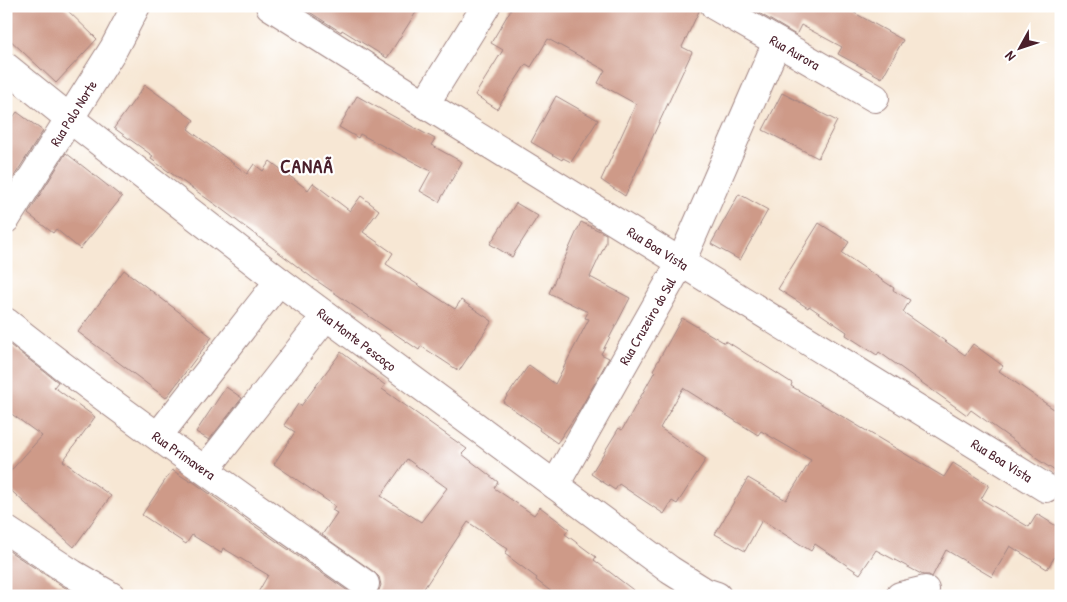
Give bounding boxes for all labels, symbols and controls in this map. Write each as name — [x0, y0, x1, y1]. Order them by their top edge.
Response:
north arrow — [994, 22, 1044, 72]
street label: Rua Aurora — [766, 30, 824, 74]
text: N — [1000, 47, 1019, 66]
street label: Rua Polo Norte — [45, 76, 101, 150]
district label: CANAÃ — [280, 153, 334, 179]
street label: Rua Boa Vista — [624, 222, 693, 275]
street label: Rua Cruzeiro do Sul — [614, 273, 680, 368]
street label: Rua Monte Pescoço — [314, 303, 401, 375]
street label: Rua Primavera — [149, 426, 220, 484]
street label: Rua Boa Vista — [968, 434, 1037, 487]

